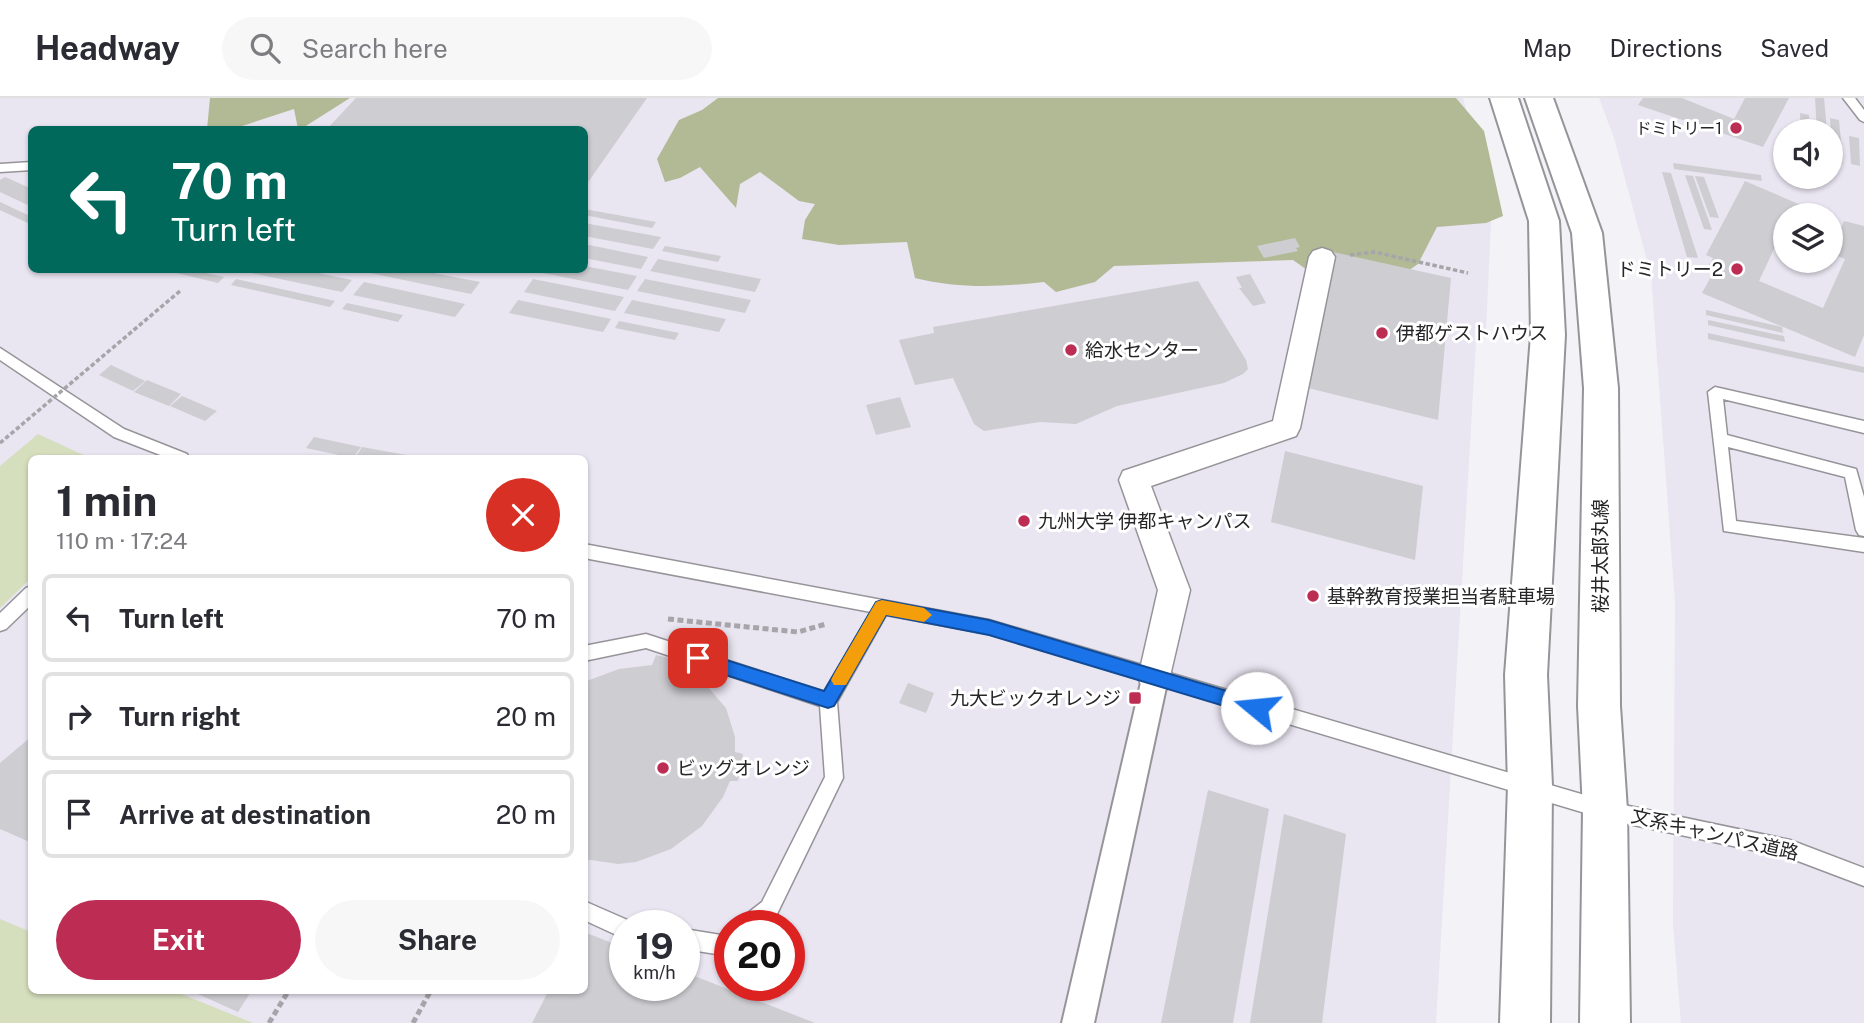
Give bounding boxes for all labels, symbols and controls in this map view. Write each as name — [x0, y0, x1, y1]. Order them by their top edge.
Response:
search box — [222, 17, 712, 80]
text: Headway — [35, 29, 180, 67]
icon: search — [246, 29, 284, 67]
text: Search here — [302, 33, 448, 64]
text: Map — [1523, 34, 1572, 62]
text: Directions — [1610, 34, 1722, 62]
text: Saved — [1760, 34, 1829, 62]
place label: ドミトリー1 — [1635, 119, 1722, 138]
map controls — [1773, 119, 1843, 273]
button: sound — [1773, 119, 1843, 189]
marker: ドミトリー1 — [1728, 120, 1744, 136]
text: 70 m — [171, 152, 288, 210]
icon: left — [56, 154, 147, 245]
button: layers — [1773, 203, 1843, 273]
text: Turn left — [171, 211, 296, 248]
place label: ドミトリー2 — [1617, 258, 1723, 280]
marker: ドミトリー2 — [1729, 261, 1745, 277]
place label: 伊都ゲストハウス — [1396, 322, 1548, 344]
marker: 伊都ゲストハウス — [1374, 325, 1390, 341]
place label: 給水センター — [1085, 339, 1199, 361]
marker: 給水センター — [1063, 342, 1079, 358]
text: 1 min — [56, 476, 157, 525]
button: close — [486, 478, 560, 552]
street label: 桜井太郎丸線 — [1589, 499, 1611, 613]
place label: 九州大学 伊都キャンパス — [1038, 510, 1252, 532]
marker: 九州大学 伊都キャンパス — [1016, 513, 1032, 529]
text: 110 m · 17:24 — [56, 527, 188, 554]
place label: 基幹教育授業担当者駐車場 — [1327, 585, 1555, 607]
marker: 基幹教育授業担当者駐車場 — [1305, 588, 1321, 604]
icon: left — [60, 599, 98, 637]
text: Turn left — [119, 603, 224, 634]
text: 70 m — [496, 603, 556, 634]
pin — [668, 628, 728, 688]
icon: arrive — [679, 639, 717, 677]
position arrow — [1220, 671, 1294, 745]
place label: 九大ビックオレンジ — [950, 687, 1121, 709]
marker: 九大ビックオレンジ — [1127, 690, 1143, 706]
icon: right — [60, 697, 98, 735]
text: Turn right — [119, 701, 241, 732]
text: 20 m — [496, 701, 556, 732]
place label: ビッグオレンジ — [677, 757, 810, 779]
marker: ビッグオレンジ — [655, 760, 671, 776]
icon: arrive — [60, 795, 98, 833]
text: Arrive at destination — [119, 799, 371, 830]
text: 20 m — [496, 799, 556, 830]
street label: 文系キャンパス道路 — [1629, 804, 1801, 864]
button: Exit — [56, 900, 301, 980]
button: Share — [315, 900, 560, 980]
speed limit sign: 20 — [714, 910, 805, 1001]
text: 19 — [635, 926, 674, 967]
text: km/h — [633, 962, 676, 983]

